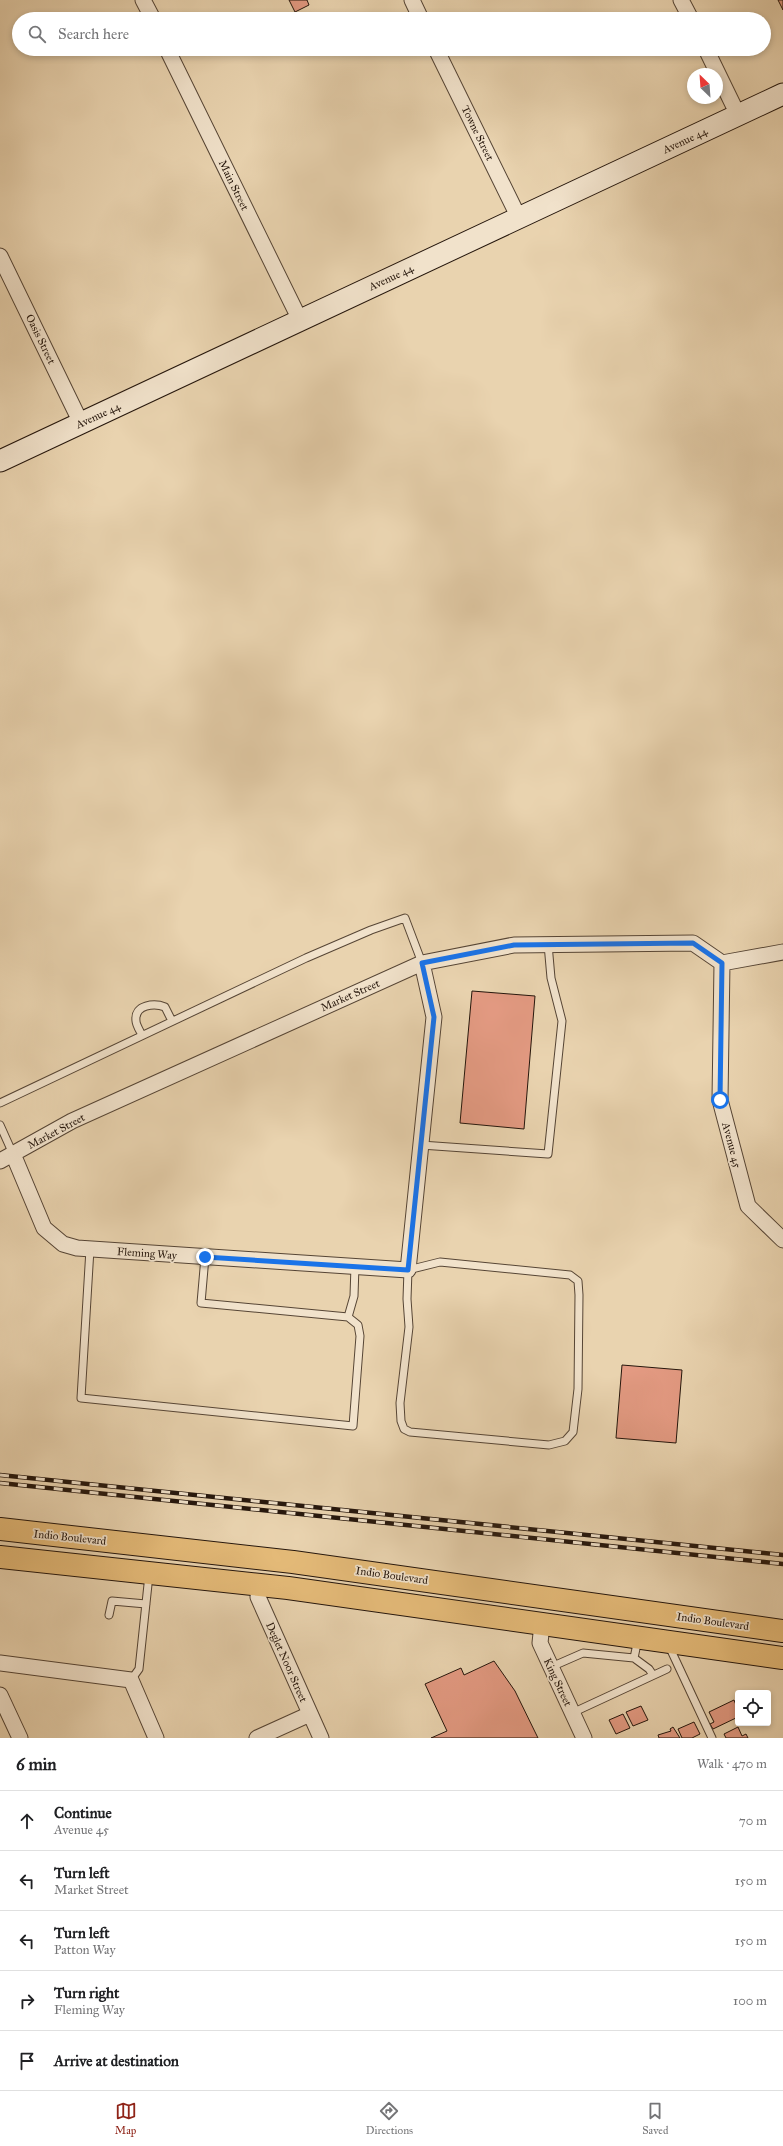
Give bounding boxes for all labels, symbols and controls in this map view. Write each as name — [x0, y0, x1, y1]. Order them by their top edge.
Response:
search box — [12, 12, 771, 56]
icon: search — [26, 23, 48, 45]
text: Search here — [58, 25, 129, 43]
north arrow — [687, 68, 723, 104]
street label: Towne Street — [459, 104, 497, 163]
street label: Avenue 44 — [660, 124, 710, 157]
street label: Main Street — [216, 158, 251, 213]
street label: Avenue 44 — [366, 261, 416, 294]
street label: Oasis Street — [23, 312, 58, 366]
street label: Avenue 44 — [73, 399, 123, 432]
street label: Market Street — [319, 977, 382, 1014]
route start — [711, 1091, 729, 1109]
street label: Market Street — [25, 1111, 87, 1152]
street label: Avenue 45 — [719, 1120, 744, 1169]
street label: Fleming Way — [117, 1245, 178, 1262]
route end — [196, 1248, 214, 1266]
street label: Indio Boulevard — [33, 1527, 107, 1548]
street label: Indio Boulevard — [355, 1564, 429, 1587]
street label: Indio Boulevard — [676, 1610, 750, 1633]
street label: Deglet Noor Street — [263, 1620, 310, 1704]
street label: King Street — [541, 1656, 574, 1708]
map controls — [735, 1690, 771, 1726]
button: locate — [735, 1690, 771, 1726]
text: 6 min — [16, 1754, 57, 1775]
text: Walk · 470 m — [697, 1756, 767, 1772]
text: Continue — [54, 1804, 112, 1822]
icon: ahead — [16, 1810, 38, 1832]
text: 70 m — [739, 1813, 767, 1829]
text: Avenue 45 — [54, 1822, 109, 1838]
text: Turn left — [54, 1864, 110, 1882]
icon: left — [16, 1870, 38, 1892]
text: 150 m — [735, 1873, 767, 1889]
text: Market Street — [54, 1882, 129, 1898]
text: Turn left — [54, 1924, 110, 1942]
icon: left — [16, 1930, 38, 1952]
text: 150 m — [735, 1933, 767, 1949]
text: Patton Way — [54, 1942, 116, 1958]
text: Turn right — [54, 1984, 119, 2002]
icon: right — [16, 1990, 38, 2012]
text: 100 m — [733, 1993, 767, 2009]
text: Fleming Way — [54, 2002, 125, 2018]
icon: arrive — [16, 2050, 38, 2072]
text: Arrive at destination — [54, 2052, 179, 2070]
tab: Map — [115, 2100, 137, 2137]
tab: Directions — [366, 2100, 413, 2137]
tab: Saved — [642, 2100, 668, 2137]

